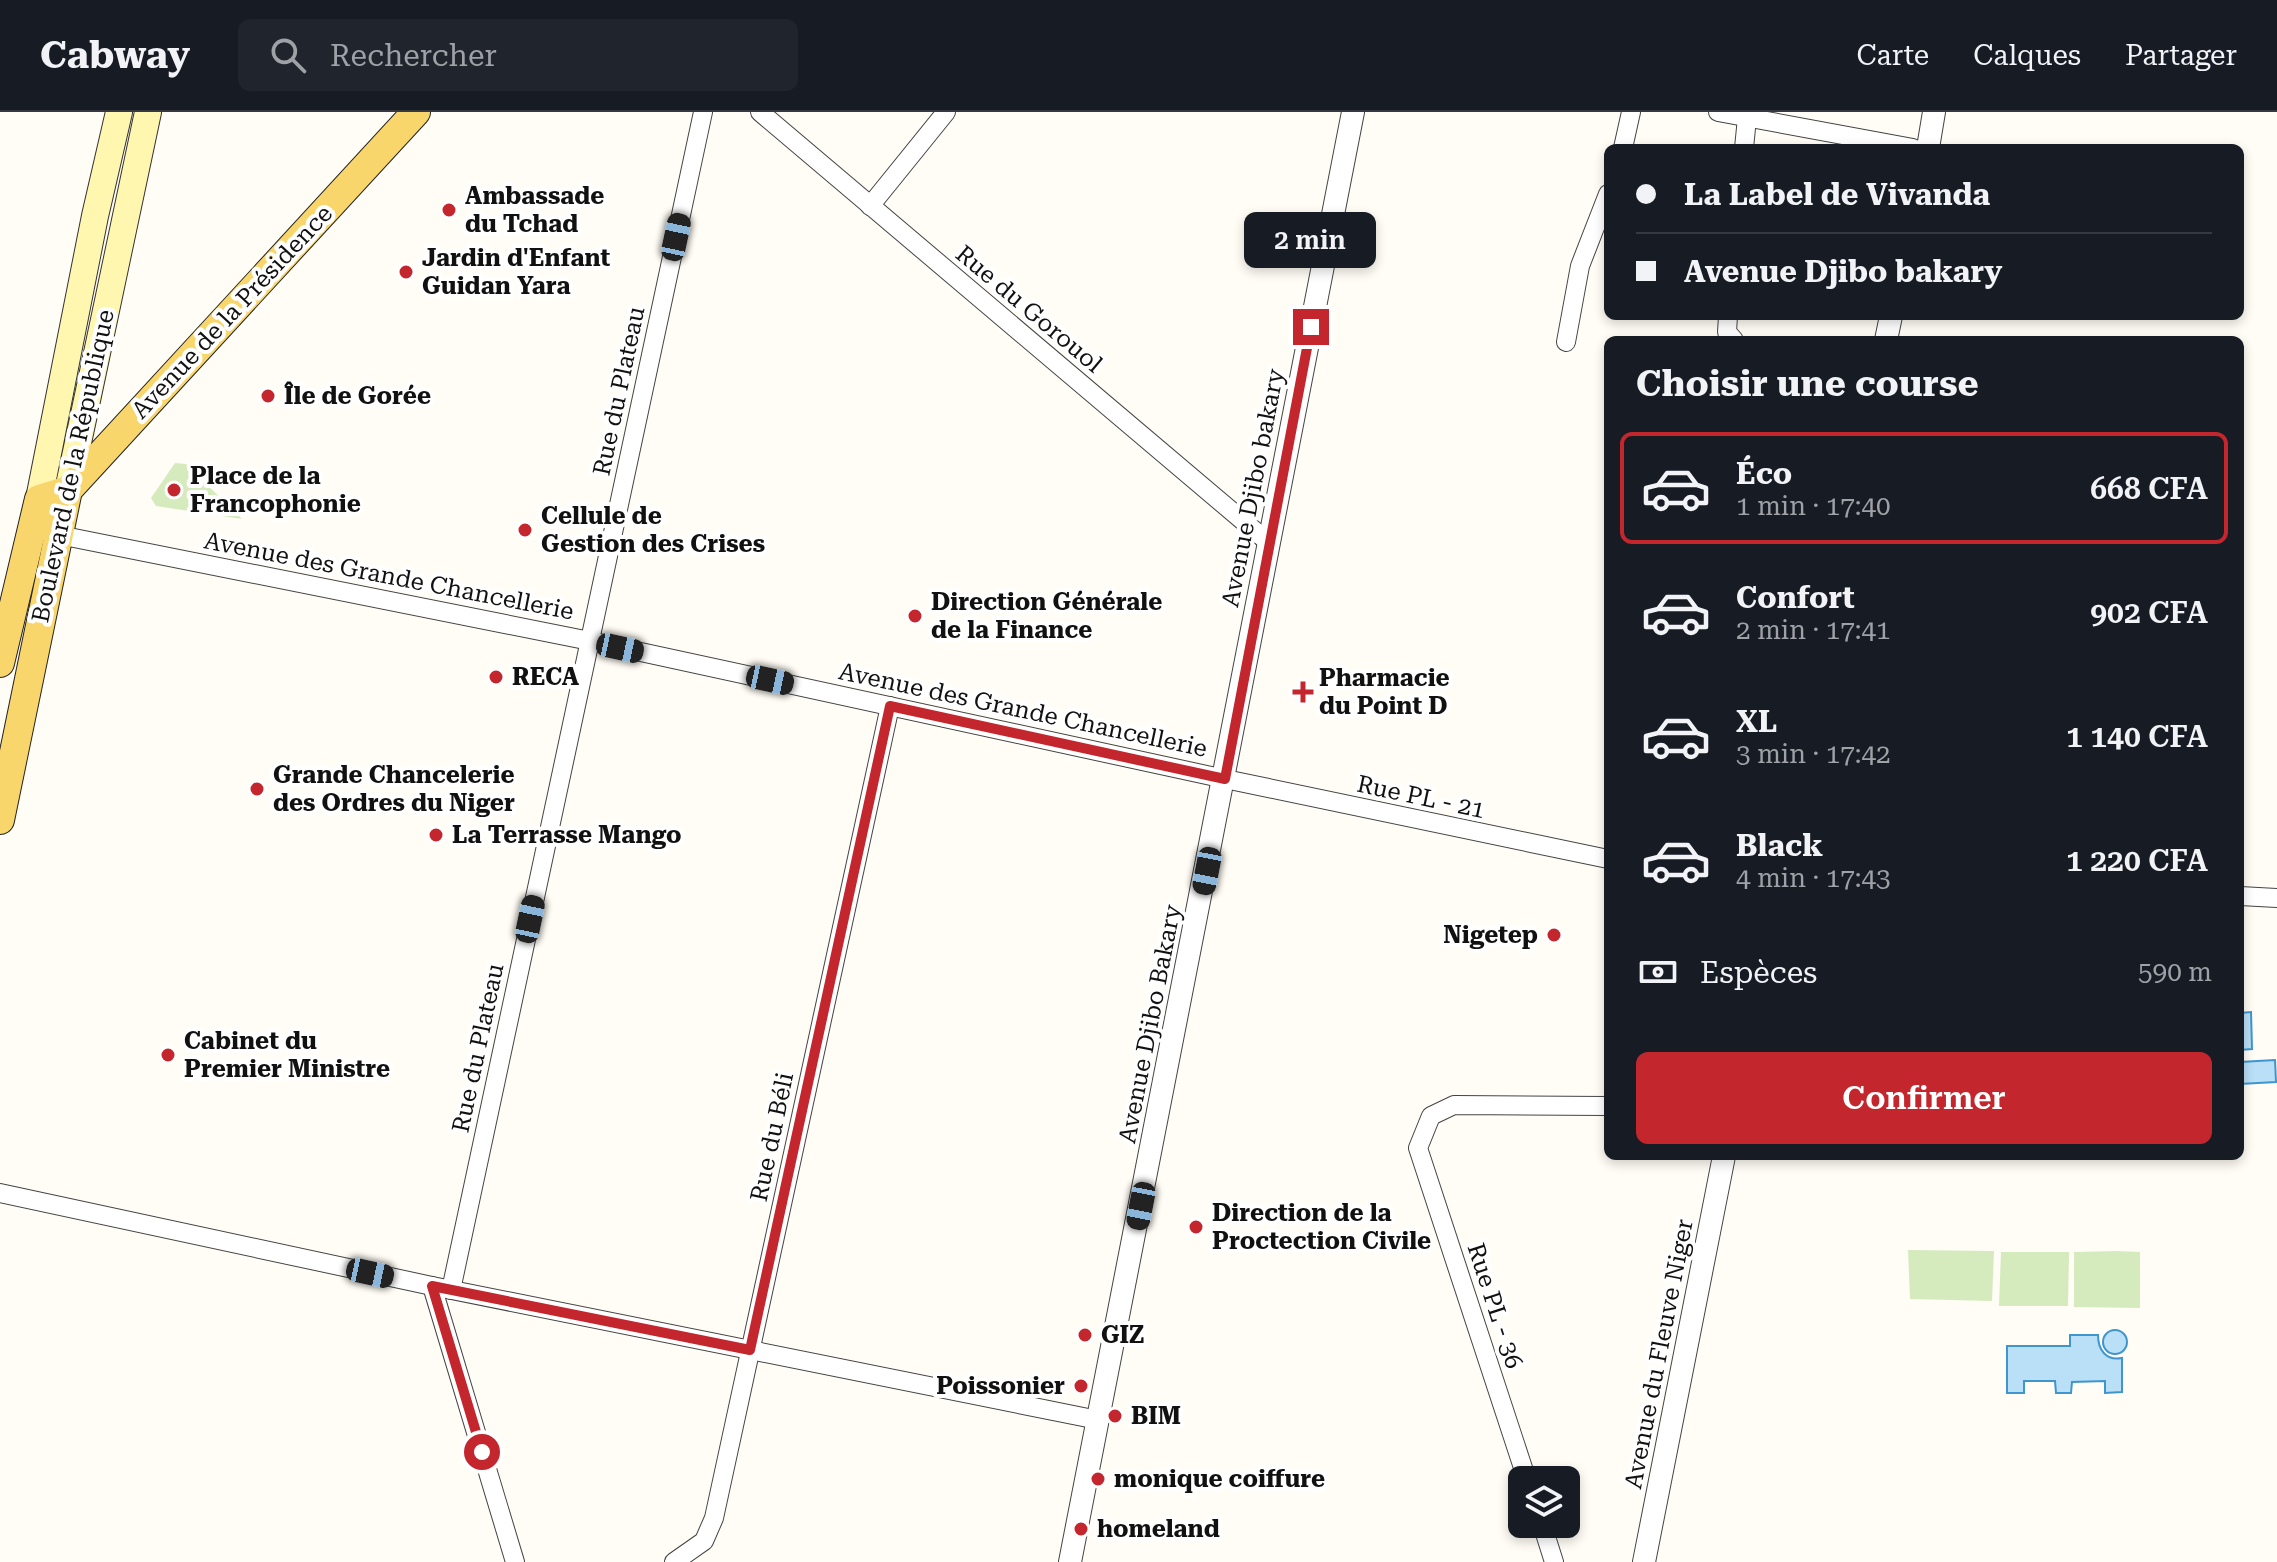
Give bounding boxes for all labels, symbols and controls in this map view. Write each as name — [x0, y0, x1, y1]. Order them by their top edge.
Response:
search box — [238, 19, 798, 91]
text: Cabway — [40, 33, 190, 77]
icon: search — [266, 33, 310, 77]
text: Rechercher — [330, 38, 497, 73]
text: Carte — [1857, 39, 1929, 72]
text: Calques — [1973, 39, 2081, 72]
text: Partager — [2125, 39, 2237, 72]
text: La Label de Vivanda — [1684, 177, 1990, 212]
place label: Ambassade du Tchad — [465, 182, 604, 238]
street label: Avenue de la Présidence — [126, 200, 338, 424]
marker: Ambassade du Tchad — [440, 201, 458, 219]
car — [659, 211, 693, 263]
callout: 2 min — [1245, 211, 1377, 267]
text: 2 min — [1274, 225, 1346, 255]
street label: Rue du Gorouol — [950, 240, 1108, 378]
place label: Jardin d'Enfant Guidan Yara — [422, 244, 611, 300]
text: Avenue Djibo bakary — [1684, 254, 2002, 289]
marker: Jardin d'Enfant Guidan Yara — [397, 263, 415, 281]
street label: Rue du Plateau — [587, 304, 651, 478]
street label: Boulevard de la République — [26, 307, 120, 625]
route end — [1293, 309, 1329, 345]
text: Choisir une course — [1636, 363, 1979, 405]
street label: Avenue Djibo bakary — [1216, 366, 1290, 609]
place label: Île de Gorée — [284, 381, 431, 410]
marker: Île de Gorée — [259, 387, 277, 405]
icon: car — [1640, 452, 1712, 524]
text: Éco — [1736, 456, 1792, 491]
place label: Place de la Francophonie — [190, 462, 361, 518]
text: 668 CFA — [2090, 471, 2208, 506]
marker: Place de la Francophonie — [165, 481, 183, 499]
text: 1 min · 17:40 — [1736, 491, 1891, 521]
place label: Cellule de Gestion des Crises — [541, 502, 765, 558]
marker: Cellule de Gestion des Crises — [516, 521, 534, 539]
street label: Avenue des Grande Chancellerie — [202, 526, 576, 626]
icon: car — [1640, 576, 1712, 648]
text: Confort — [1736, 580, 1855, 615]
place label: Direction Générale de la Finance — [931, 588, 1162, 644]
text: 902 CFA — [2090, 595, 2208, 630]
marker: Direction Générale de la Finance — [906, 607, 924, 625]
text: 2 min · 17:41 — [1736, 615, 1891, 645]
car — [594, 631, 646, 665]
street label: Avenue des Grande Chancellerie — [836, 657, 1210, 763]
place label: RECA — [512, 663, 580, 691]
car — [744, 663, 796, 697]
place label: Pharmacie du Point D — [1319, 664, 1450, 720]
marker: RECA — [487, 668, 505, 686]
marker: Pharmacie du Point D — [1294, 683, 1312, 701]
icon: car — [1640, 700, 1712, 772]
text: XL — [1736, 704, 1777, 739]
text: 1 140 CFA — [2066, 719, 2208, 754]
text: 3 min · 17:42 — [1736, 739, 1891, 769]
place label: Grande Chancelerie des Ordres du Niger — [273, 761, 515, 817]
street label: Rue PL - 21 — [1354, 770, 1488, 824]
marker: Grande Chancelerie des Ordres du Niger — [248, 780, 266, 798]
place label: La Terrasse Mango — [452, 821, 681, 849]
icon: car — [1640, 824, 1712, 896]
marker: La Terrasse Mango — [427, 826, 445, 844]
text: Black — [1736, 828, 1823, 863]
text: 1 220 CFA — [2066, 843, 2208, 878]
car — [1191, 845, 1223, 897]
text: 4 min · 17:43 — [1736, 863, 1891, 893]
car — [513, 893, 547, 945]
street label: Avenue Djibo Bakary — [1113, 901, 1187, 1146]
place label: Nigetep — [1443, 921, 1538, 949]
marker: Nigetep — [1545, 926, 1563, 944]
icon: cash — [1636, 950, 1680, 994]
text: Espèces — [1700, 955, 1817, 990]
text: 590 m — [2138, 957, 2212, 987]
street label: Rue du Plateau — [446, 961, 510, 1135]
place label: Cabinet du Premier Ministre — [184, 1027, 390, 1083]
marker: Cabinet du Premier Ministre — [159, 1046, 177, 1064]
button: Confirmer — [1636, 1052, 2212, 1144]
street label: Rue du Béli — [745, 1070, 799, 1204]
car — [1125, 1180, 1157, 1232]
place label: Direction de la Proctection Civile — [1212, 1199, 1431, 1255]
street label: Avenue du Fleuve Niger — [1619, 1217, 1699, 1491]
marker: Direction de la Proctection Civile — [1187, 1218, 1205, 1236]
street label: Rue PL - 36 — [1462, 1240, 1528, 1372]
car — [344, 1256, 396, 1290]
place label: GIZ — [1101, 1321, 1144, 1349]
marker: GIZ — [1076, 1326, 1094, 1344]
place label: Poissonier — [936, 1372, 1065, 1400]
marker: Poissonier — [1072, 1377, 1090, 1395]
place label: BIM — [1131, 1402, 1181, 1430]
marker: BIM — [1106, 1407, 1124, 1425]
route start — [464, 1434, 500, 1470]
place label: monique coiffure — [1114, 1465, 1325, 1493]
map controls — [1508, 1466, 1580, 1538]
button: layers — [1508, 1466, 1580, 1538]
marker: monique coiffure — [1089, 1470, 1107, 1488]
place label: homeland — [1097, 1515, 1220, 1543]
marker: homeland — [1072, 1520, 1090, 1538]

